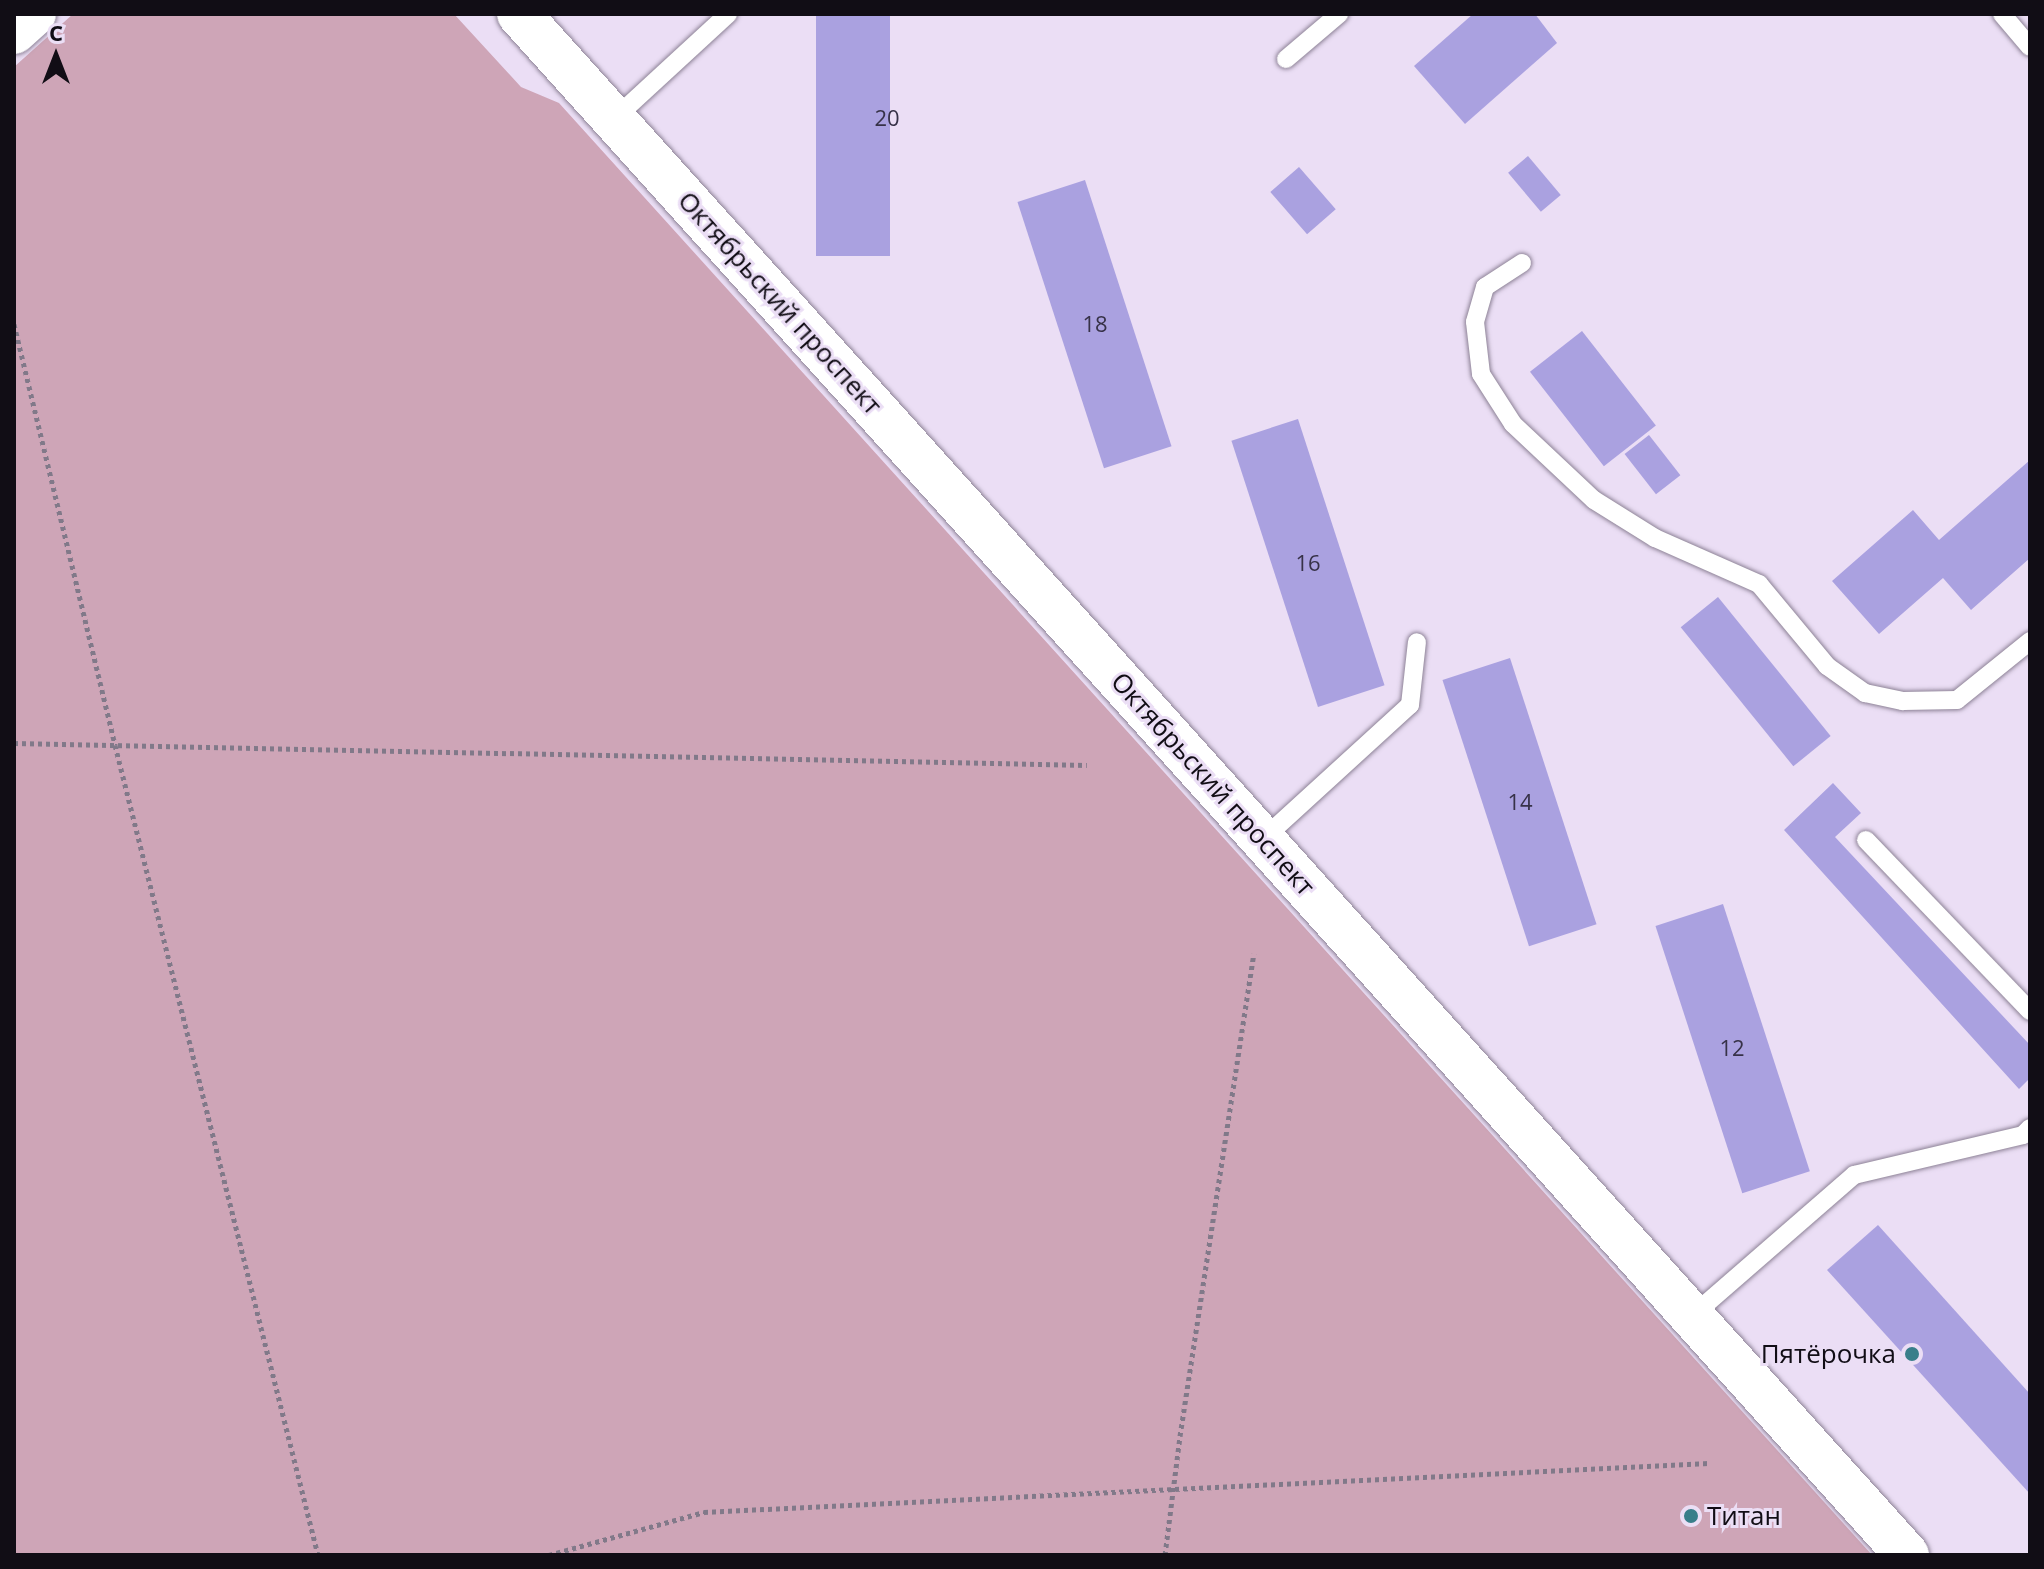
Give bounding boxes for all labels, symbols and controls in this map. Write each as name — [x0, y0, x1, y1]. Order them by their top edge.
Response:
north arrow — [16, 16, 96, 96]
text: С — [49, 17, 63, 47]
house number: 20 — [874, 105, 900, 131]
street label: Октябрьский проспект — [672, 185, 888, 421]
house number: 18 — [1082, 311, 1108, 337]
house number: 16 — [1295, 550, 1321, 576]
street label: Октябрьский проспект — [1105, 666, 1321, 902]
house number: 14 — [1507, 789, 1533, 815]
house number: 12 — [1719, 1035, 1745, 1061]
place label: Пятёрочка — [1761, 1338, 1896, 1370]
marker: Пятёрочка — [1903, 1345, 1921, 1363]
place label: Титан — [1707, 1500, 1781, 1532]
marker: Титан — [1682, 1507, 1700, 1525]

